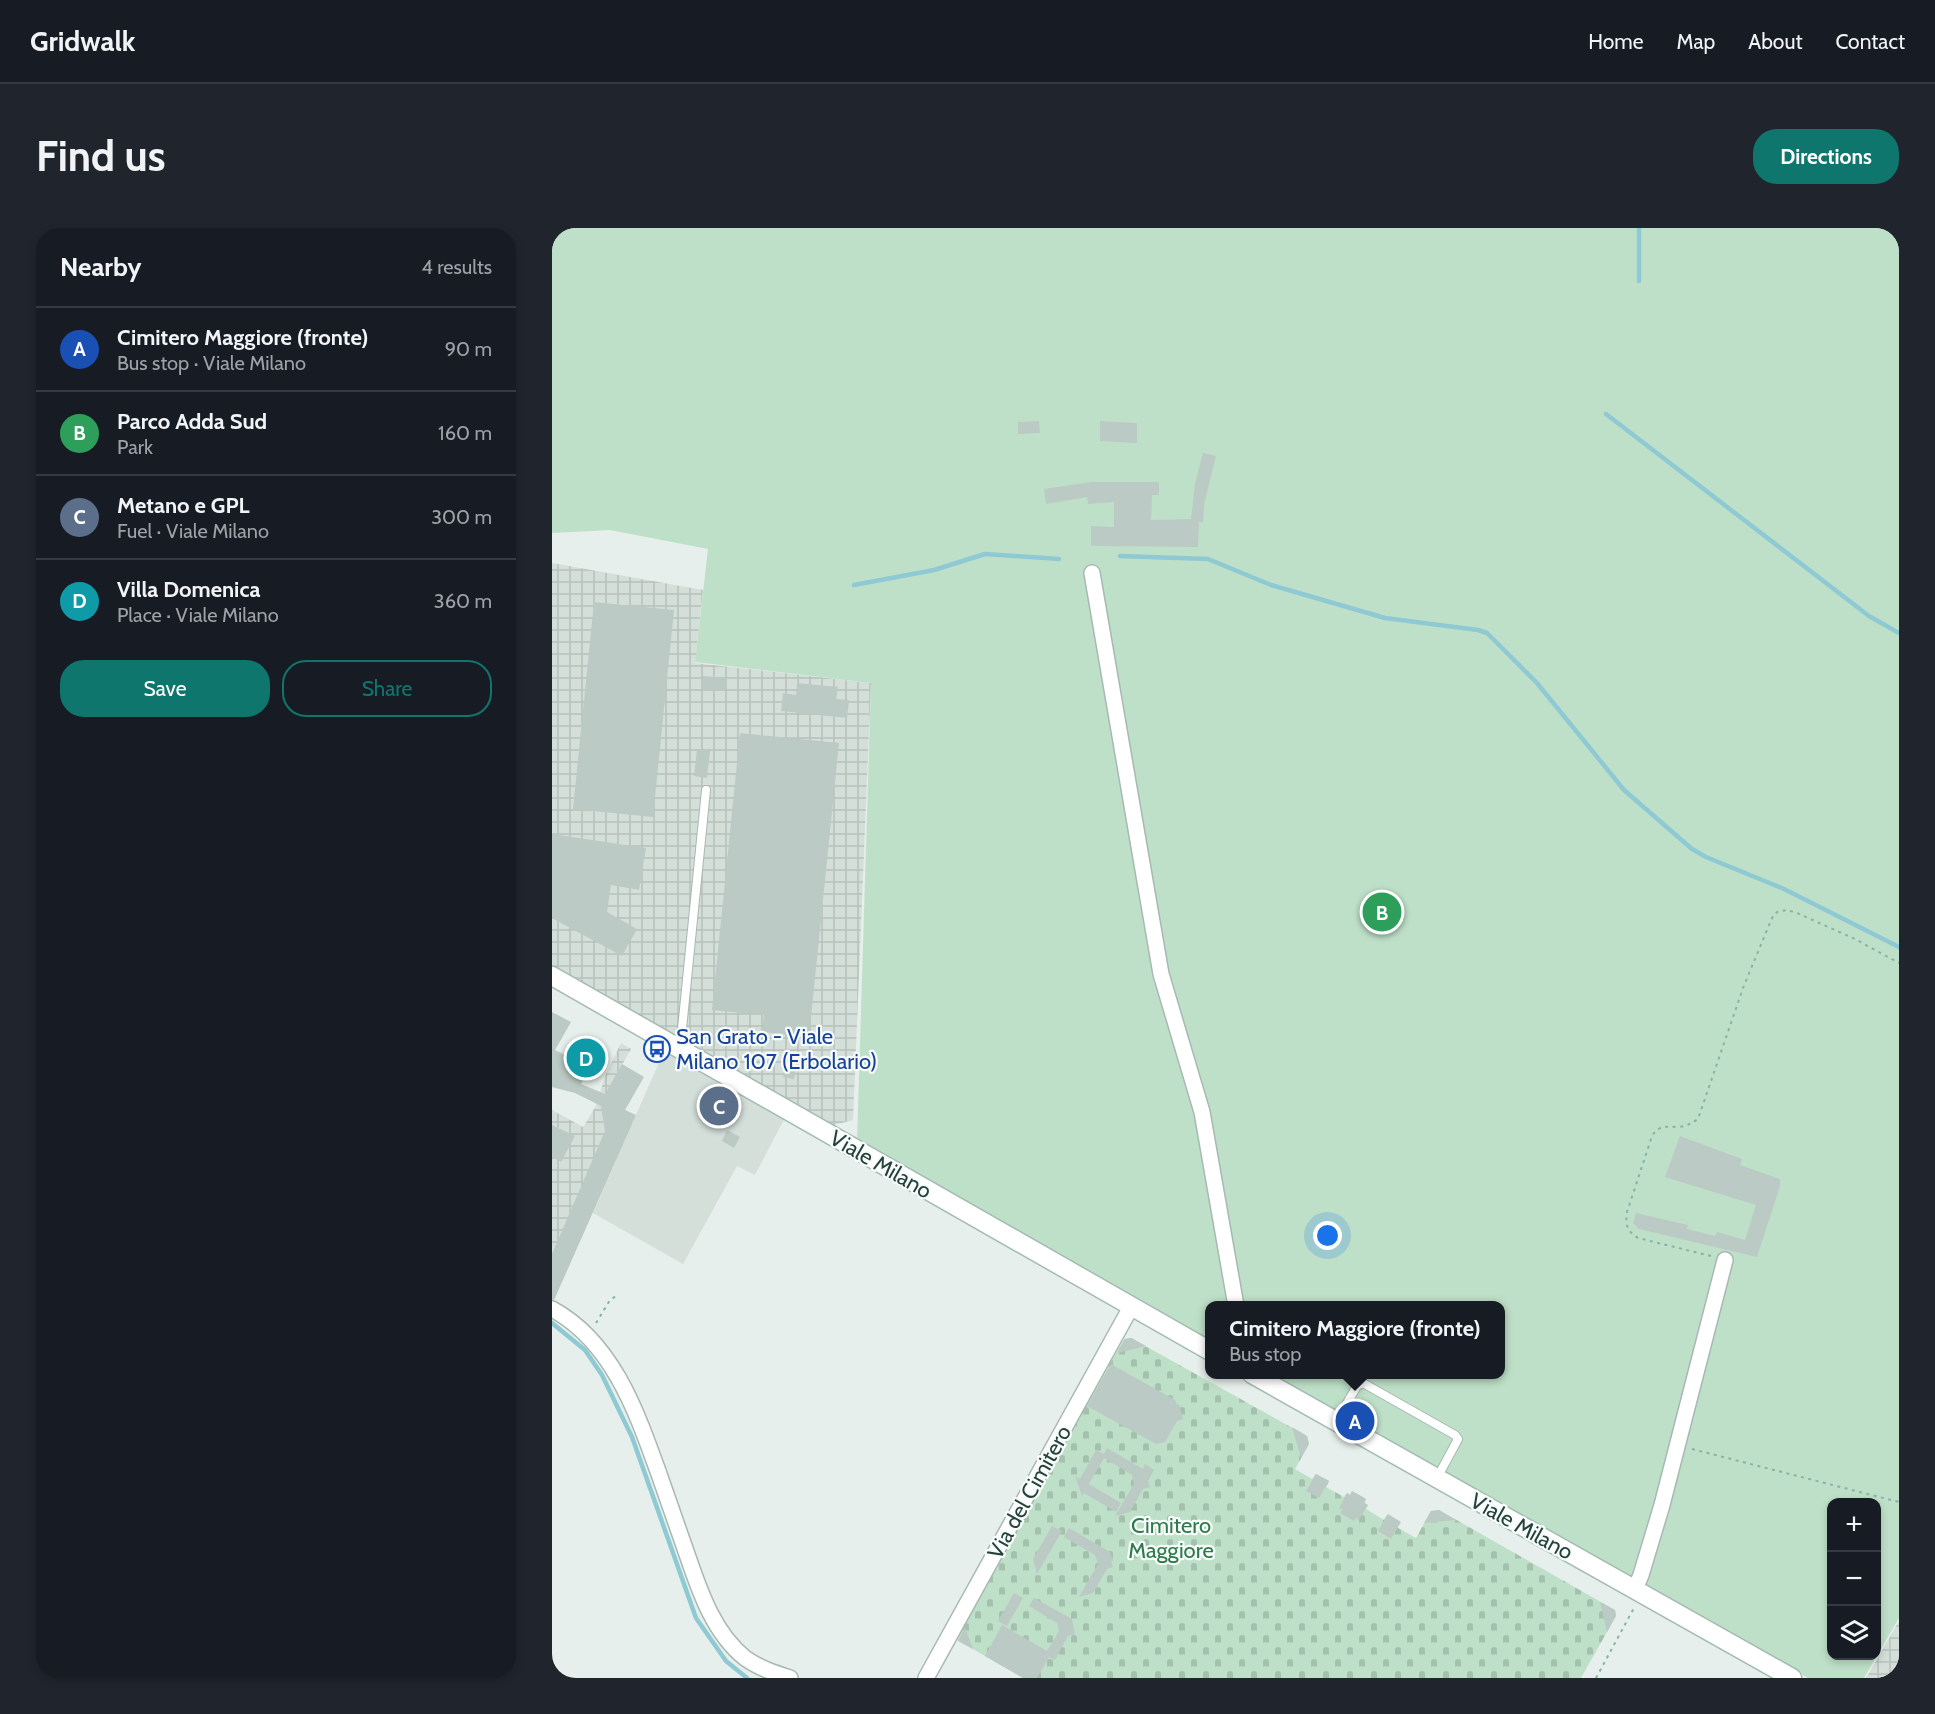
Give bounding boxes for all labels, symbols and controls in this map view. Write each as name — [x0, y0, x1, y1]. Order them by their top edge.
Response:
text: Gridwalk — [30, 24, 135, 58]
text: Home — [1588, 29, 1644, 54]
text: Map — [1677, 29, 1715, 54]
text: About — [1748, 29, 1802, 54]
text: Contact — [1835, 29, 1905, 54]
button: Directions — [1753, 129, 1899, 184]
text: Find us — [36, 130, 165, 182]
text: Nearby — [60, 251, 141, 283]
text: 4 results — [421, 255, 492, 279]
text: Cimitero Maggiore (fronte) — [117, 324, 368, 351]
text: A — [73, 337, 86, 361]
text: 90 m — [445, 337, 492, 361]
text: Bus stop · Viale Milano — [117, 351, 306, 375]
text: Parco Adda Sud — [117, 408, 267, 435]
text: B — [73, 421, 86, 445]
text: 160 m — [438, 421, 492, 445]
text: Park — [117, 435, 153, 459]
text: Metano e GPL — [117, 492, 250, 519]
text: C — [73, 505, 86, 529]
text: 300 m — [431, 505, 492, 529]
text: Fuel · Viale Milano — [117, 519, 269, 543]
text: Villa Domenica — [117, 576, 260, 603]
text: D — [72, 589, 87, 613]
text: 360 m — [434, 589, 492, 613]
text: Place · Viale Milano — [117, 603, 279, 627]
button: Save — [60, 660, 270, 717]
button: Share — [282, 660, 492, 717]
pin: B — [1362, 890, 1402, 934]
place label: San Grato - Viale Milano 107 (Erbolario) — [676, 1023, 877, 1075]
bus stop icon: San Grato - Viale Milano 107 (Erbolario) — [642, 1034, 672, 1064]
pin: D — [567, 1036, 606, 1080]
pin: C — [700, 1084, 738, 1128]
street label: Viale Milano — [825, 1124, 937, 1204]
your location — [1313, 1221, 1342, 1250]
popup — [1205, 1301, 1505, 1379]
text: Cimitero Maggiore (fronte) — [1229, 1315, 1481, 1342]
text: Bus stop — [1229, 1342, 1301, 1366]
pin: A — [1336, 1398, 1374, 1444]
street label: Via del Cimitero — [982, 1421, 1077, 1564]
street label: Viale Milano — [1466, 1487, 1578, 1566]
map controls — [1827, 1498, 1881, 1660]
button: + — [1827, 1498, 1881, 1552]
park label: Cimitero Maggiore — [1128, 1512, 1214, 1564]
button: − — [1827, 1552, 1881, 1606]
button: layers — [1827, 1606, 1881, 1660]

